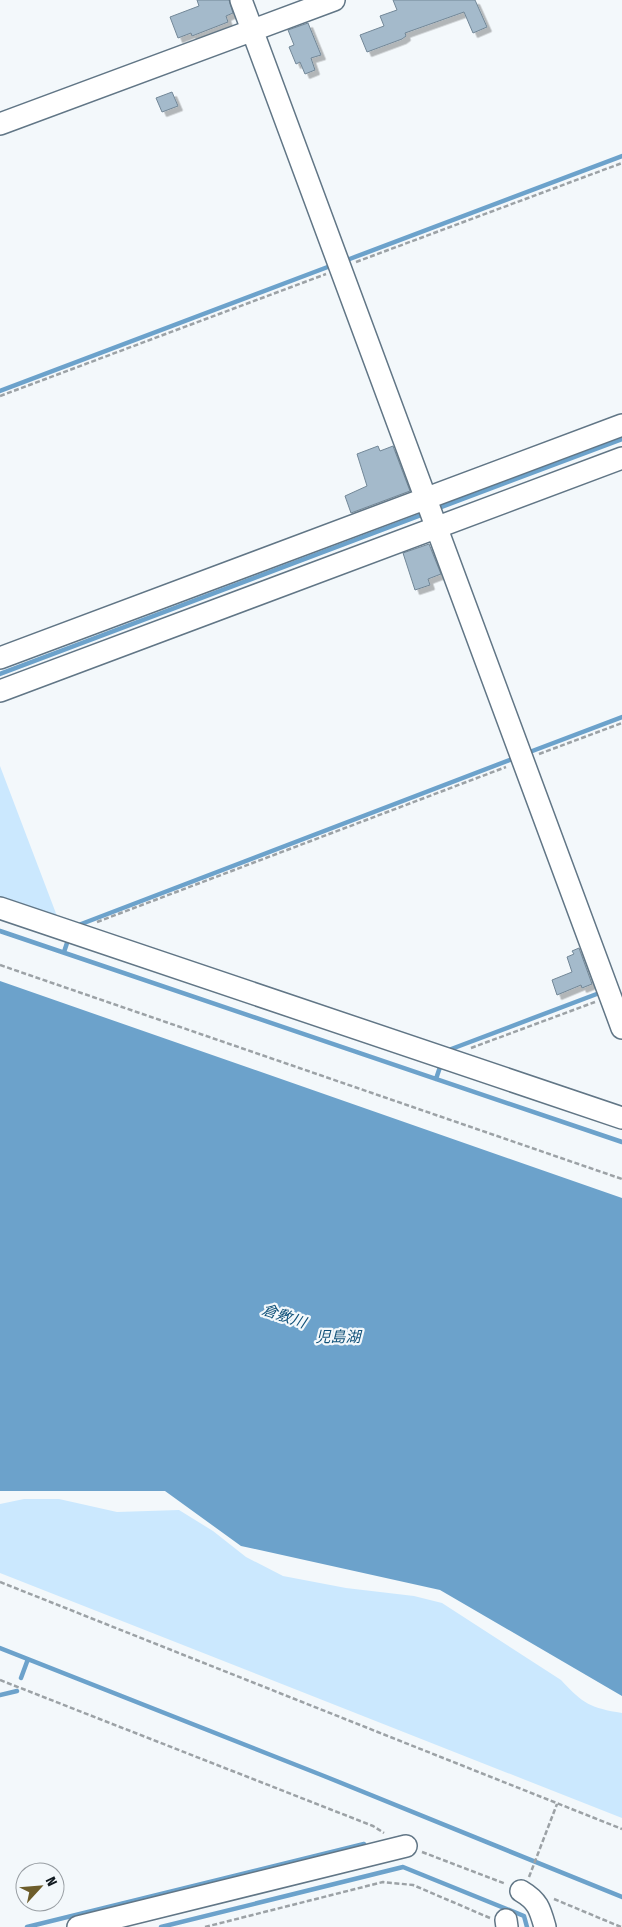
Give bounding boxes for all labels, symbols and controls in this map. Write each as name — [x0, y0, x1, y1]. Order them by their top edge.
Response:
water label: 倉敷川 — [260, 1300, 310, 1332]
water label: 児島湖 — [315, 1328, 362, 1346]
north arrow — [15, 1862, 65, 1912]
text: N — [42, 1874, 61, 1889]

